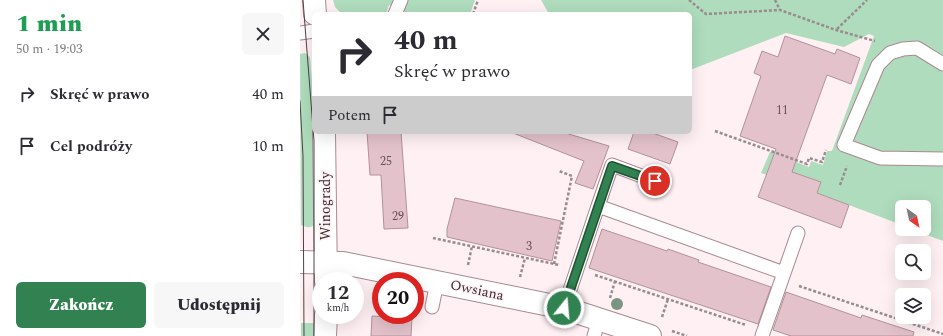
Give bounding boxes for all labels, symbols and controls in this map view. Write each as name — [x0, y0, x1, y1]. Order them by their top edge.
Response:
text: 1 min — [16, 6, 82, 42]
button: close — [242, 13, 284, 55]
text: 40 m — [394, 19, 458, 62]
icon: right — [328, 28, 380, 80]
text: 50 m · 19:03 — [16, 39, 82, 59]
text: Skręć w prawo — [394, 58, 510, 85]
icon: right — [16, 83, 38, 105]
text: Skręć w prawo — [50, 83, 149, 106]
text: 40 m — [252, 83, 284, 106]
house number: 11 — [776, 101, 788, 120]
text: Potem — [328, 104, 371, 127]
icon: arrive — [379, 104, 401, 126]
icon: arrive — [16, 135, 38, 157]
text: Cel podróży — [50, 135, 132, 158]
text: 10 m — [252, 135, 284, 158]
house number: 25 — [380, 152, 392, 171]
pin — [638, 164, 672, 198]
icon: arrive — [644, 170, 666, 192]
street label: Winogrady — [315, 171, 336, 240]
north arrow — [895, 200, 931, 236]
map controls — [895, 200, 931, 324]
house number: 29 — [392, 207, 404, 226]
house number: 3 — [526, 237, 532, 256]
button: search — [895, 244, 931, 280]
speed limit sign: 20 — [372, 272, 424, 324]
street label: Owsiana — [448, 274, 506, 306]
text: 12 — [327, 278, 349, 308]
button: Zakończ — [16, 282, 146, 328]
button: Udostępnij — [154, 282, 284, 328]
position arrow — [543, 287, 585, 329]
button: layers — [895, 288, 931, 324]
text: km/h — [327, 300, 349, 316]

